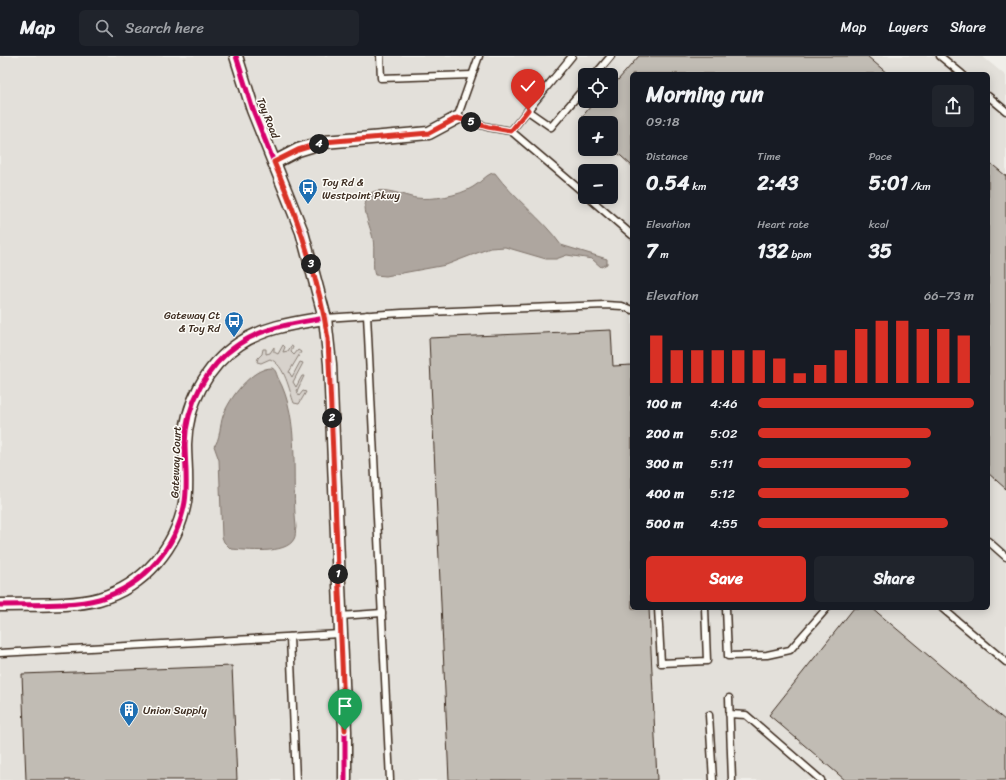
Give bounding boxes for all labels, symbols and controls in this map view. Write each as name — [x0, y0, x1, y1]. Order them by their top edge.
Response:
search box — [79, 10, 359, 46]
text: Map — [20, 11, 55, 44]
text: Search here — [125, 15, 204, 41]
text: Map — [841, 15, 866, 40]
text: Layers — [888, 15, 928, 40]
text: Share — [950, 15, 986, 40]
icon: search — [93, 17, 115, 39]
map controls — [578, 68, 618, 204]
button: locate — [578, 68, 618, 108]
pin — [511, 69, 545, 110]
icon: check — [517, 75, 539, 97]
text: Morning run — [646, 75, 764, 114]
button: share — [932, 85, 974, 127]
street label: Toy Road — [251, 95, 285, 143]
text: 09:18 — [646, 110, 680, 133]
pin: 5 — [461, 112, 481, 132]
text: 5 — [468, 112, 474, 131]
button: + — [578, 116, 618, 156]
pin: 4 — [309, 134, 329, 154]
text: 4 — [316, 134, 322, 153]
text: Distance — [646, 147, 688, 166]
text: Time — [757, 147, 781, 166]
text: Pace — [869, 147, 892, 166]
button: − — [578, 164, 618, 204]
text: 0.54 — [646, 166, 689, 201]
text: 2:43 — [757, 166, 798, 201]
text: 5:01 — [869, 166, 908, 201]
place label: Toy Rd & Westpoint Pkwy — [322, 173, 400, 205]
bus stop icon: Toy Rd & Westpoint Pkwy — [297, 177, 319, 205]
text: km — [689, 177, 707, 196]
text: /km — [908, 177, 931, 196]
text: Elevation — [646, 215, 691, 234]
text: Heart rate — [757, 215, 809, 234]
text: kcal — [869, 215, 889, 234]
text: 7 — [646, 234, 657, 269]
text: 132 — [757, 234, 788, 269]
text: 35 — [869, 234, 892, 269]
text: m — [657, 245, 669, 264]
text: bpm — [788, 245, 812, 264]
pin: 3 — [301, 254, 321, 274]
text: 3 — [308, 254, 314, 273]
text: Elevation — [646, 284, 699, 307]
text: 66–73 m — [924, 284, 974, 307]
place label: Gateway Ct & Toy Rd — [164, 306, 221, 338]
bus stop icon: Gateway Ct & Toy Rd — [223, 310, 245, 338]
text: 100 m — [646, 392, 681, 415]
text: 4:46 — [710, 392, 738, 415]
pin: 2 — [322, 408, 342, 428]
text: 2 — [329, 408, 335, 427]
text: 200 m — [646, 422, 683, 445]
text: 5:02 — [710, 422, 738, 445]
street label: Gateway Court — [165, 425, 187, 498]
text: 300 m — [646, 452, 683, 475]
text: 5:11 — [710, 452, 733, 475]
text: 400 m — [646, 482, 684, 505]
text: 5:12 — [710, 482, 735, 505]
text: 500 m — [646, 512, 684, 535]
text: 4:55 — [710, 512, 738, 535]
button: Save — [646, 556, 806, 602]
button: Share — [814, 556, 974, 602]
pin: 1 — [328, 564, 348, 584]
text: 1 — [336, 564, 340, 583]
pin — [328, 689, 362, 730]
icon: arrive — [334, 695, 356, 717]
building icon: Union Supply — [118, 699, 140, 727]
place label: Union Supply — [143, 701, 207, 720]

